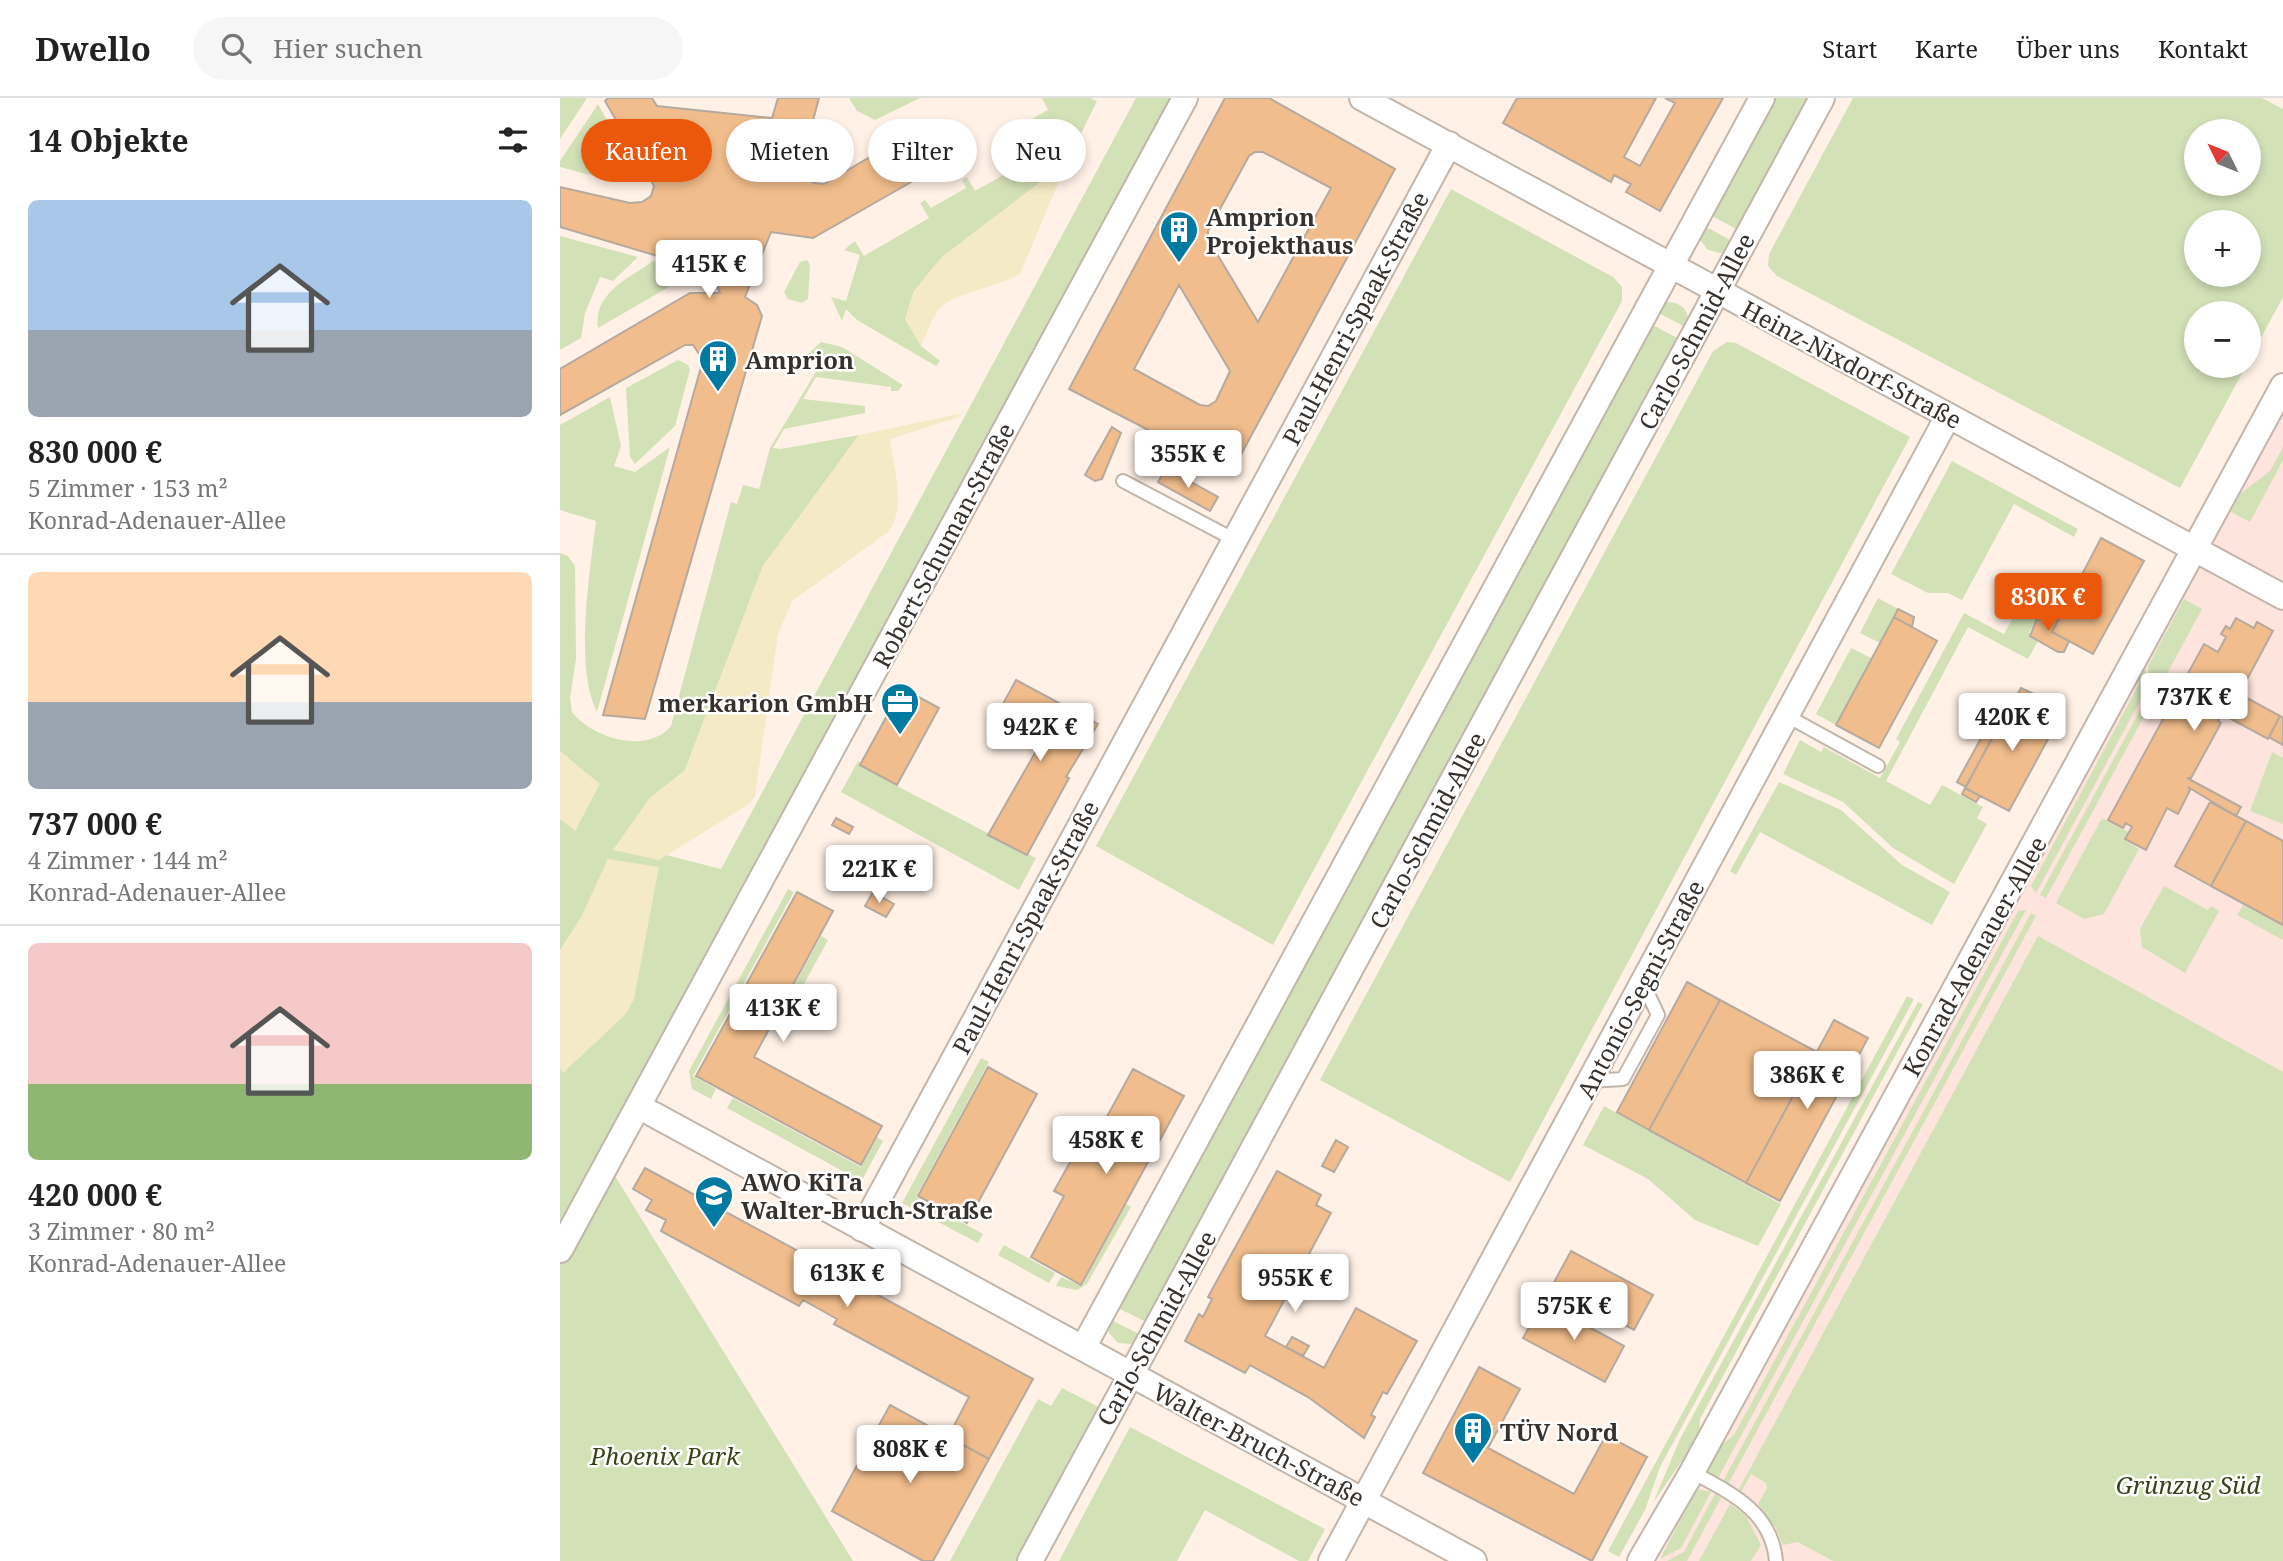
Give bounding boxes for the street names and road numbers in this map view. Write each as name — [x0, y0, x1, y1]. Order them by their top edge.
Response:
street label: Paul-Henri-Spaak-Straße — [1274, 186, 1436, 450]
street label: Carlo-Schmid-Allee — [1630, 227, 1762, 435]
street label: Heinz-Nixdorf-Straße — [1736, 292, 1968, 436]
street label: Robert-Schuman-Straße — [864, 417, 1022, 673]
street label: Carlo-Schmid-Allee — [1361, 726, 1493, 934]
street label: Paul-Henri-Spaak-Straße — [944, 795, 1106, 1059]
street label: Konrad-Adenauer-Allee — [1894, 830, 2054, 1082]
street label: Antonio-Segni-Straße — [1568, 874, 1712, 1104]
street label: Carlo-Schmid-Allee — [1089, 1224, 1223, 1432]
street label: Walter-Bruch-Straße — [1147, 1374, 1371, 1514]

